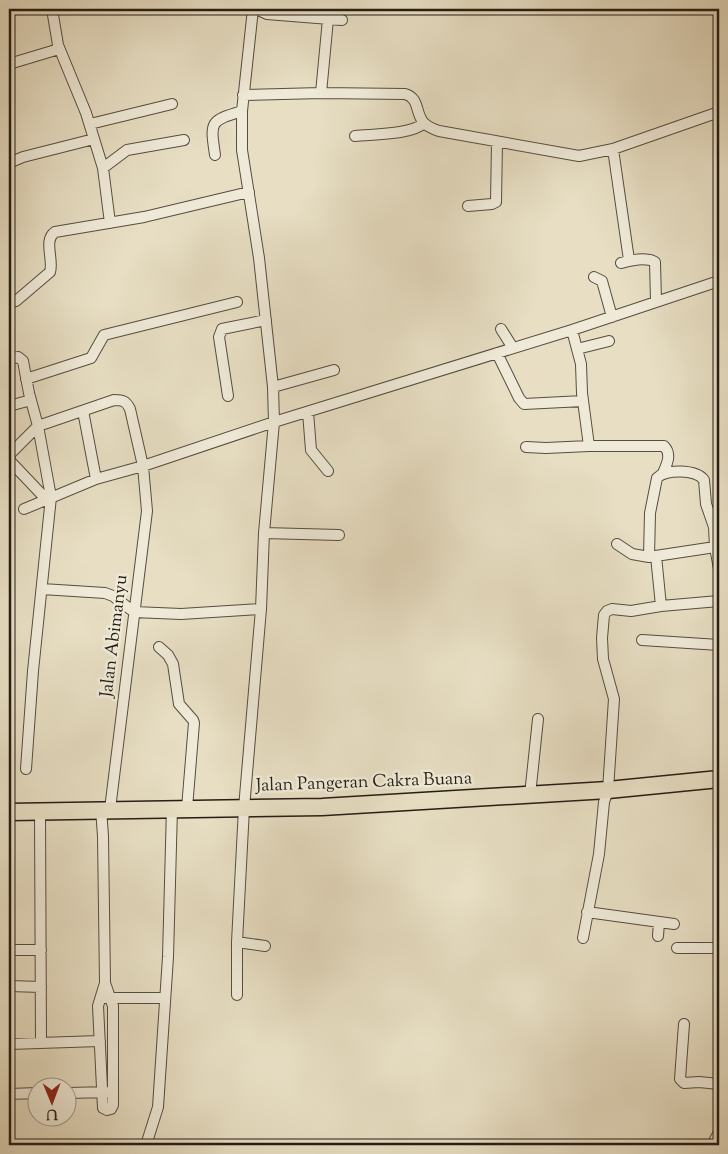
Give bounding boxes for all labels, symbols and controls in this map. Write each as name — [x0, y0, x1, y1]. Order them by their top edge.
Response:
street label: Jalan Abimanyu — [94, 573, 135, 700]
street label: Jalan Pangeran Cakra Buana — [254, 766, 473, 800]
north arrow — [28, 1076, 78, 1126]
text: U — [46, 1103, 58, 1123]

